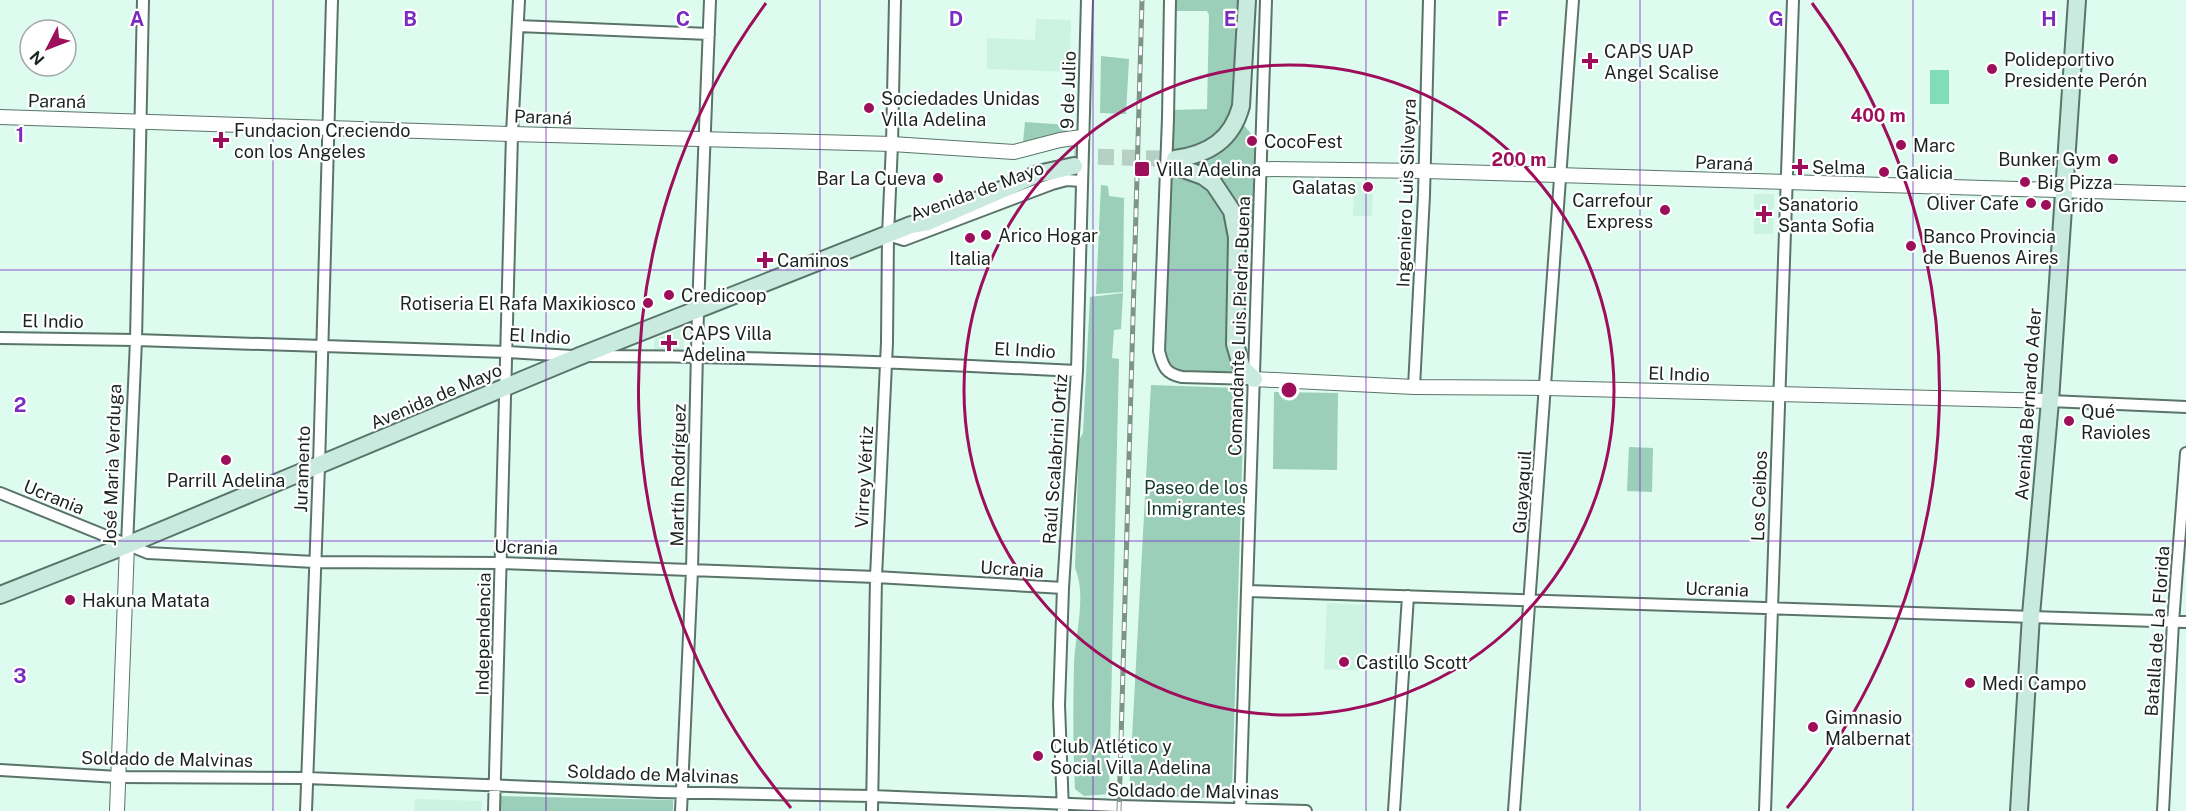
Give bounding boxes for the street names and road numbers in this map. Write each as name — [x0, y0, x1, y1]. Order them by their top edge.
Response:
street label: 9 de Julio — [1056, 51, 1080, 129]
street label: Paraná — [28, 90, 86, 112]
street label: Ingeniero Luis Silveyra — [1392, 98, 1420, 288]
street label: Paraná — [514, 105, 572, 129]
street label: Paraná — [1695, 151, 1753, 175]
street label: Avenida de Mayo — [907, 157, 1047, 225]
street label: Comandante Luis Piedra Buena — [1224, 196, 1254, 456]
street label: Avenida Bernardo Ader — [2011, 307, 2045, 501]
street label: El Indio — [22, 310, 84, 332]
street label: El Indio — [509, 324, 571, 348]
street label: El Indio — [994, 338, 1056, 362]
street label: Avenida de Mayo — [367, 359, 505, 433]
street label: El Indio — [1648, 362, 1710, 386]
street label: Raúl Scalabrini Ortíz — [1039, 373, 1071, 545]
street label: José Maria Verduga — [99, 384, 125, 546]
street label: Martín Rodríguez — [666, 403, 690, 547]
street label: Juramento — [290, 425, 314, 513]
street label: Virrey Vértiz — [851, 425, 877, 529]
street label: Guayaquil — [1509, 449, 1535, 535]
street label: Los Ceibos — [1747, 450, 1771, 542]
street label: Ucrania — [21, 475, 87, 519]
street label: Ucrania — [494, 535, 558, 559]
street label: Batalla de La Florida — [2141, 545, 2173, 717]
street label: Ucrania — [979, 556, 1045, 582]
street label: Independencia — [471, 572, 495, 696]
street label: Ucrania — [1685, 577, 1749, 601]
street label: Soldado de Malvinas — [81, 747, 253, 771]
street label: Soldado de Malvinas — [567, 761, 739, 787]
street label: Soldado de Malvinas — [1107, 779, 1279, 803]

